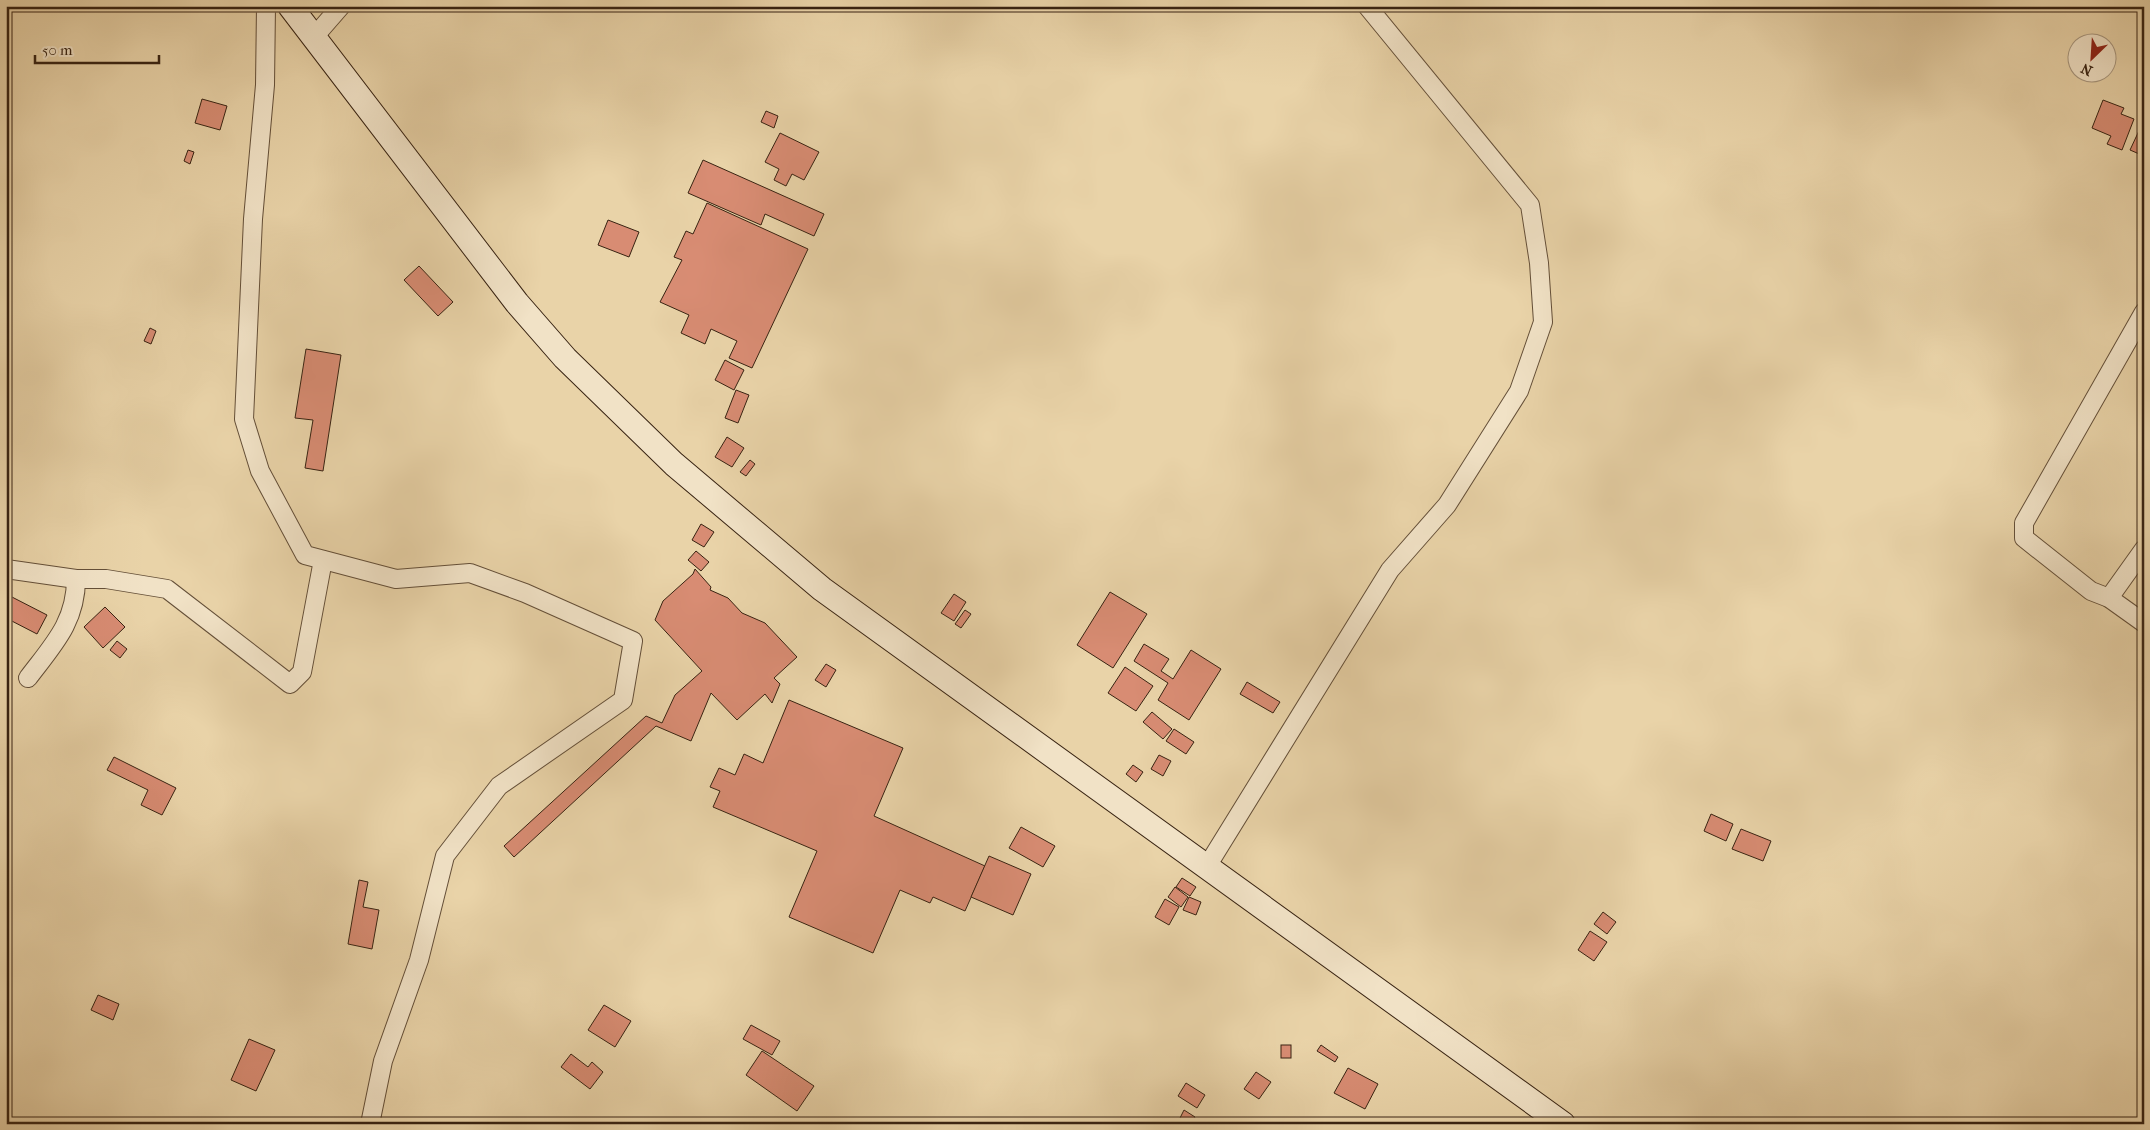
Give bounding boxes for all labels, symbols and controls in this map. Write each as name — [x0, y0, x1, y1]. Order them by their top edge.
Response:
scale bar — [35, 32, 159, 64]
north arrow — [2068, 32, 2118, 82]
text: 50 m — [42, 41, 73, 59]
text: N — [2078, 59, 2095, 79]

